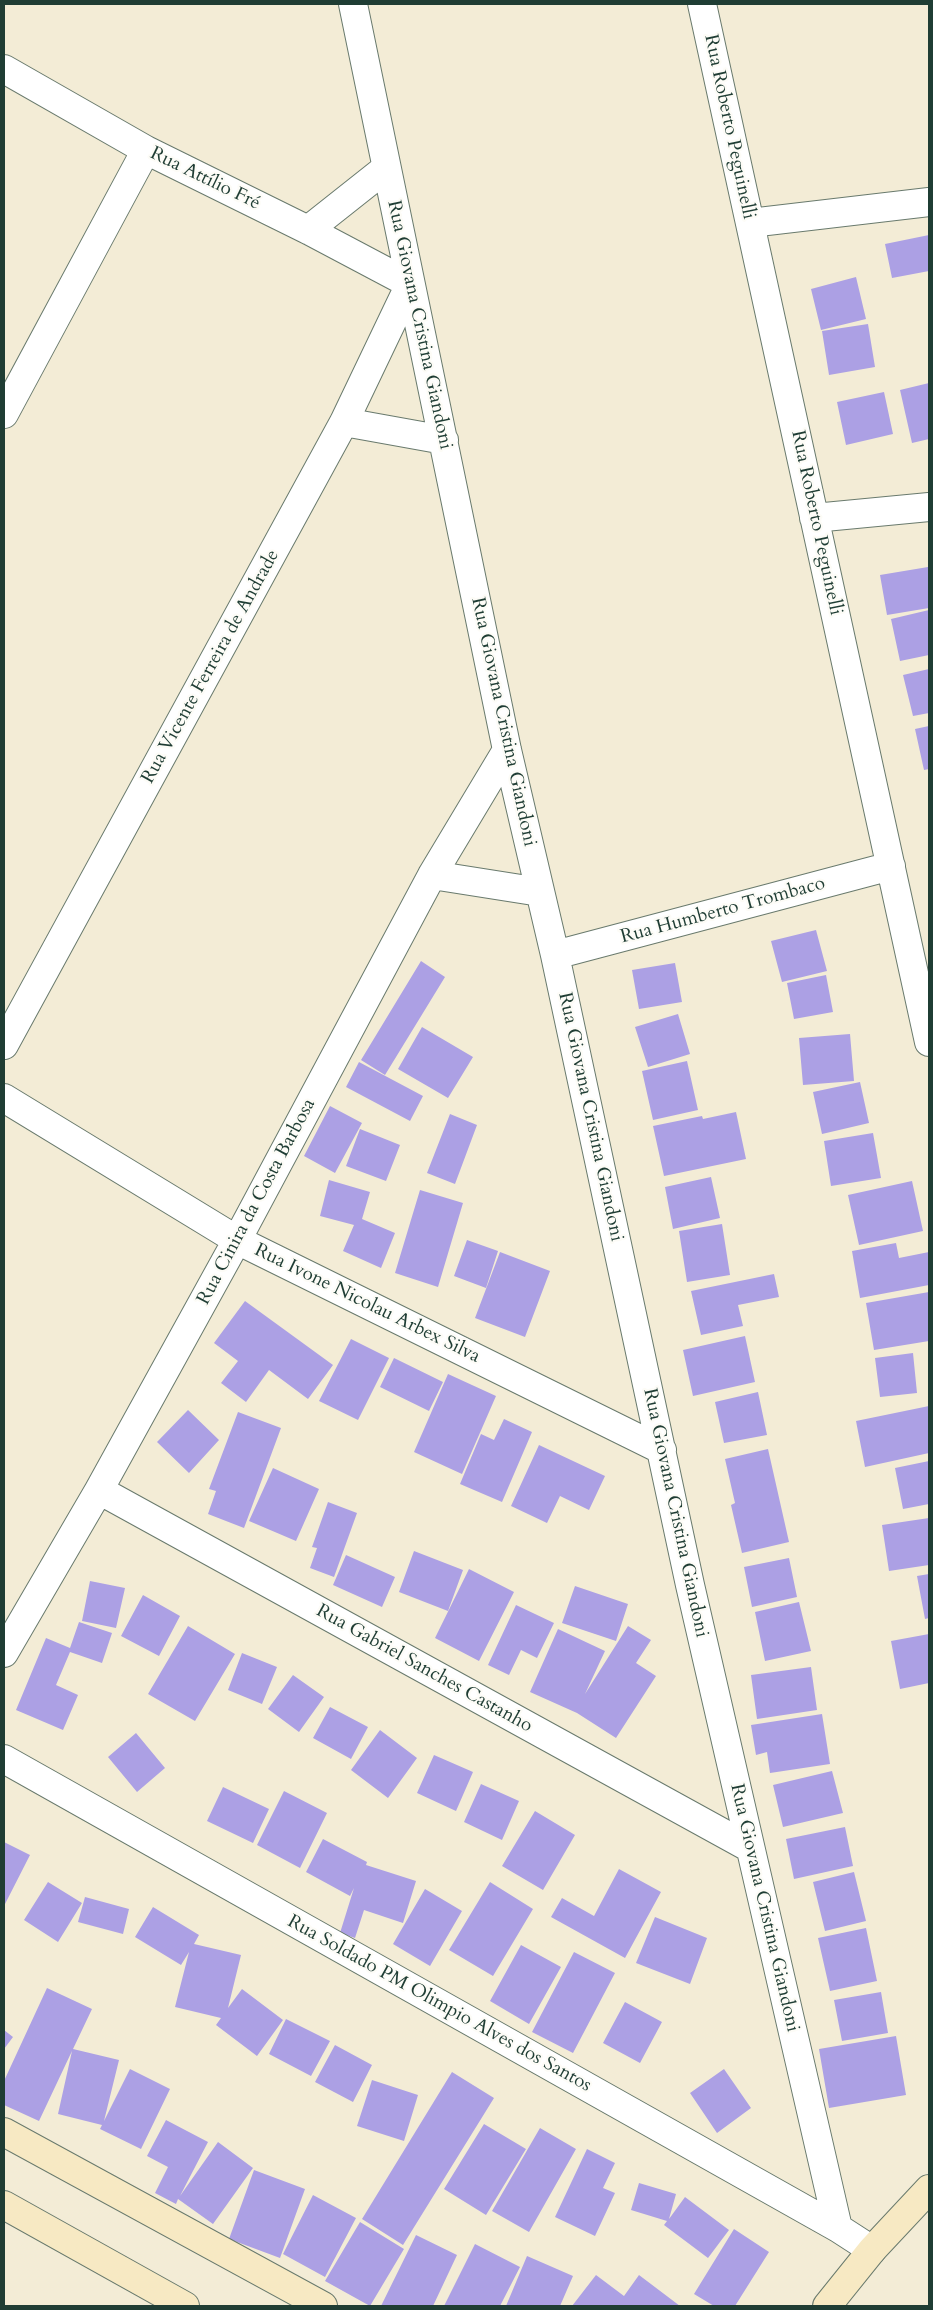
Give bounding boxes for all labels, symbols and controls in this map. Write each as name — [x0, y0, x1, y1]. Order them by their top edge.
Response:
street label: Rua Roberto Peguinelli — [698, 33, 760, 221]
street label: Rua Attílio Fré — [146, 143, 264, 215]
street label: Rua Giovana Cristina Giandoni — [381, 198, 457, 452]
street label: Rua Roberto Peguinelli — [785, 429, 847, 617]
street label: Rua Vicente Ferreira de Andrade — [137, 546, 285, 788]
street label: Rua Giovana Cristina Giandoni — [465, 595, 541, 849]
street label: Rua Humberto Trombaco — [618, 873, 828, 949]
street label: Rua Giovana Cristina Giandoni — [552, 990, 628, 1244]
street label: Rua Cinira da Costa Barbosa — [193, 1095, 321, 1309]
street label: Rua Ivone Nicolau Arbex Silva — [250, 1239, 484, 1369]
street label: Rua Giovana Cristina Giandoni — [637, 1386, 713, 1640]
street label: Rua Gabriel Sanches Castanho — [312, 1600, 536, 1738]
street label: Rua Giovana Cristina Giandoni — [724, 1782, 804, 2034]
street label: Rua Soldado PM Olimpio Alves dos Santos — [283, 1911, 595, 2097]

